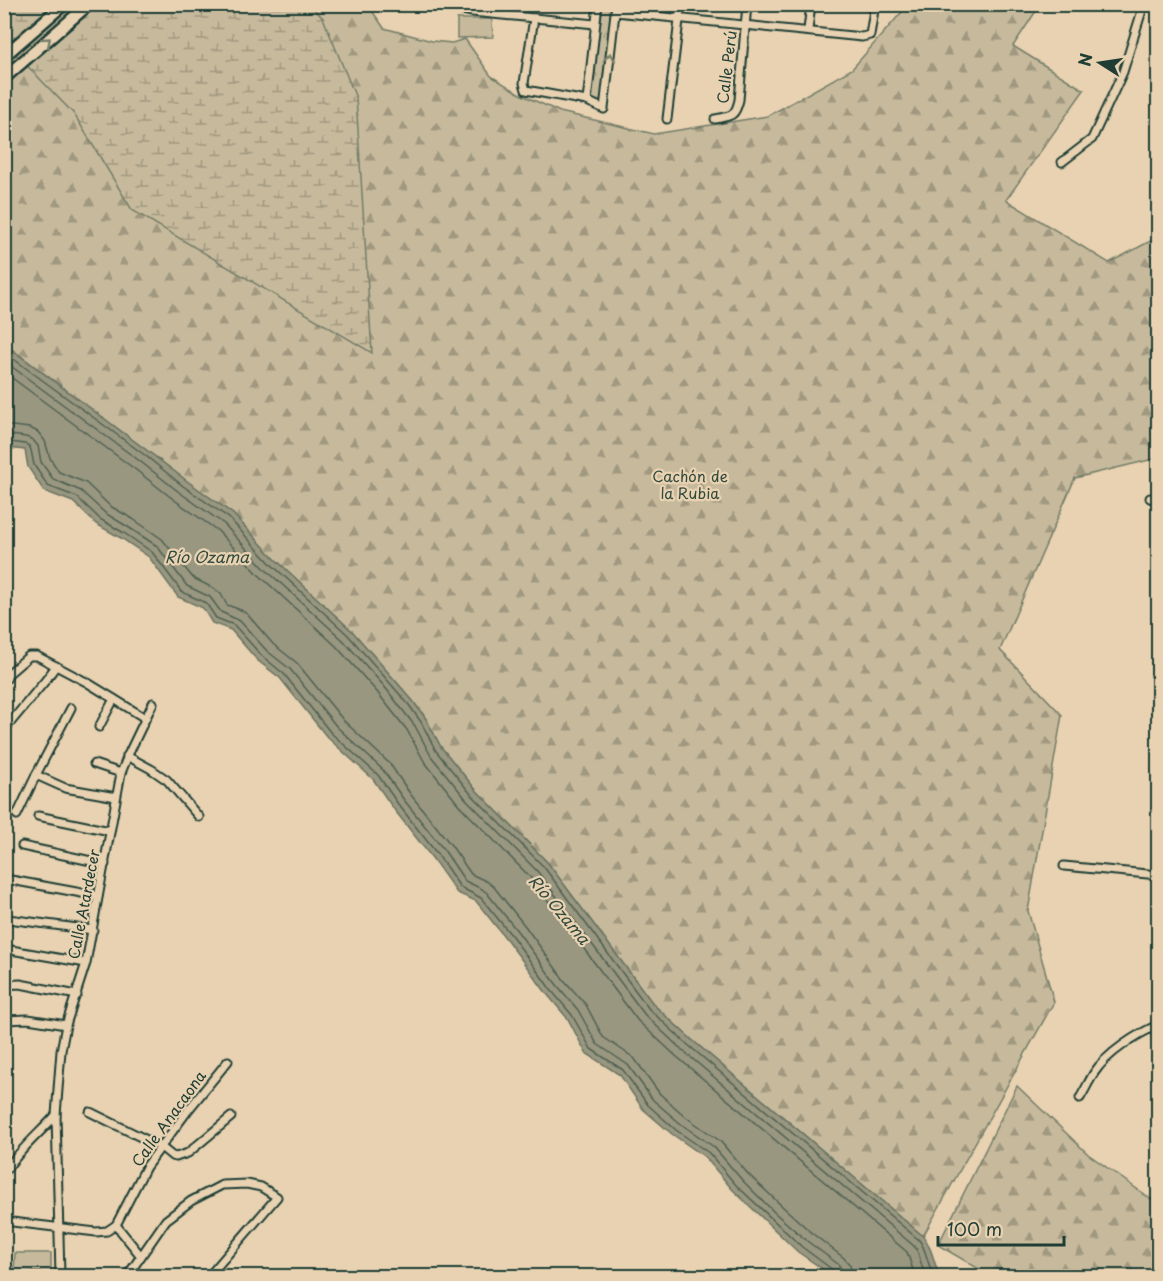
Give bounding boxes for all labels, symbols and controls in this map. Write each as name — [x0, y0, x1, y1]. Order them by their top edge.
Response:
street label: Calle Perú — [710, 29, 742, 105]
north arrow — [1070, 33, 1130, 93]
one-way arrow — [40, 38, 51, 49]
text: N — [1071, 51, 1097, 68]
one-way arrow — [604, 52, 616, 61]
park label: Cachón de la Rubia — [652, 464, 728, 504]
water label: Río Ozama — [165, 544, 250, 568]
street label: Calle Atardecer — [61, 847, 105, 961]
water label: Río Ozama — [524, 869, 597, 950]
street label: Calle Anacaona — [125, 1065, 211, 1171]
scale bar — [938, 1209, 1064, 1247]
text: 100 m — [947, 1215, 1002, 1242]

